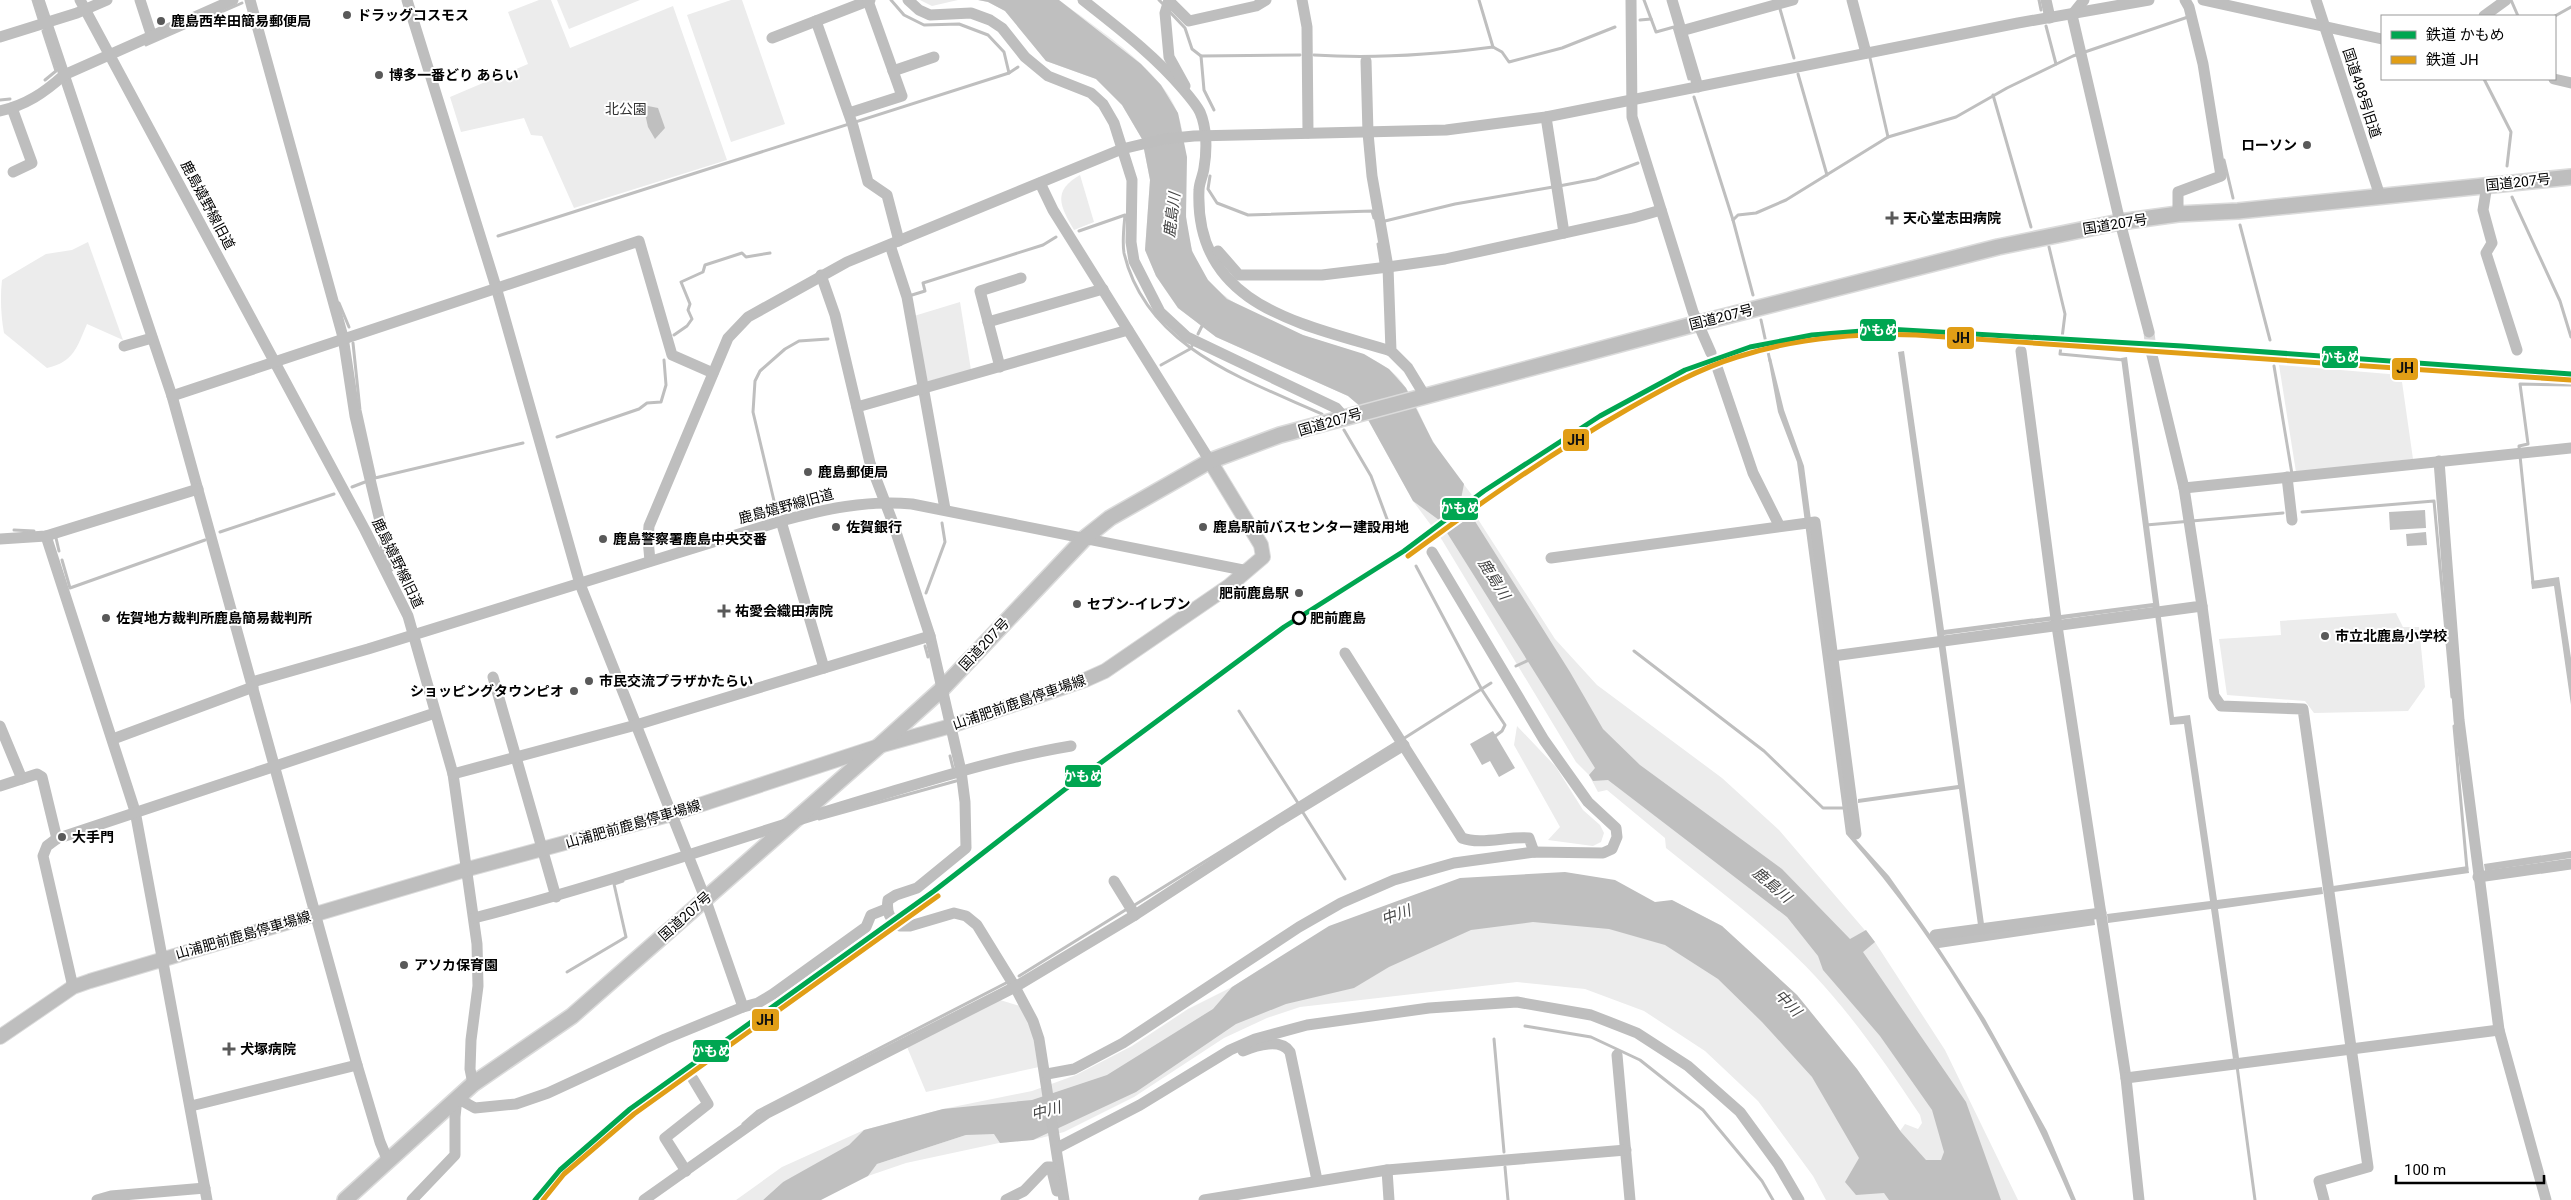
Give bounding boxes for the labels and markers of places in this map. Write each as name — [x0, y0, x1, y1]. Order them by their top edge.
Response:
place label: ドラッグコスモス — [357, 7, 469, 23]
marker: ドラッグコスモス — [341, 9, 353, 21]
place label: 鹿島西牟田簡易郵便局 — [171, 13, 311, 29]
marker: 鹿島西牟田簡易郵便局 — [155, 15, 167, 27]
place label: 博多一番どり あらい — [389, 67, 518, 83]
marker: 博多一番どり あらい — [373, 69, 385, 81]
place label: ローソン — [2241, 137, 2297, 153]
marker: ローソン — [2301, 139, 2313, 151]
place label: 天心堂志田病院 — [1903, 210, 2001, 226]
marker: 天心堂志田病院 — [1885, 211, 1899, 225]
place label: 鹿島郵便局 — [818, 464, 888, 480]
marker: 鹿島郵便局 — [802, 466, 814, 478]
place label: 佐賀銀行 — [846, 519, 902, 535]
place label: 鹿島駅前バスセンター建設用地 — [1213, 519, 1409, 535]
marker: 佐賀銀行 — [830, 521, 842, 533]
marker: 鹿島駅前バスセンター建設用地 — [1197, 521, 1209, 533]
place label: 鹿島警察署鹿島中央交番 — [613, 531, 767, 547]
marker: 鹿島警察署鹿島中央交番 — [597, 533, 609, 545]
place label: 肥前鹿島駅 — [1219, 585, 1289, 601]
marker: 肥前鹿島駅 — [1293, 587, 1305, 599]
place label: セブン-イレブン — [1087, 596, 1191, 612]
marker: セブン-イレブン — [1071, 598, 1083, 610]
place label: 祐愛会織田病院 — [735, 603, 833, 619]
marker: 祐愛会織田病院 — [717, 604, 731, 618]
place label: 佐賀地方裁判所鹿島簡易裁判所 — [116, 610, 312, 626]
place label: 肥前鹿島 — [1310, 610, 1366, 626]
marker: 肥前鹿島 — [1292, 611, 1306, 625]
marker: 佐賀地方裁判所鹿島簡易裁判所 — [100, 612, 112, 624]
place label: 市立北鹿島小学校 — [2335, 628, 2447, 644]
marker: 市立北鹿島小学校 — [2319, 630, 2331, 642]
place label: 市民交流プラザかたらい — [599, 673, 753, 689]
marker: 市民交流プラザかたらい — [583, 675, 595, 687]
place label: ショッピングタウンピオ — [410, 683, 564, 699]
marker: ショッピングタウンピオ — [568, 685, 580, 697]
place label: 大手門 — [72, 829, 114, 845]
marker: 大手門 — [56, 831, 68, 843]
place label: アソカ保育園 — [414, 957, 498, 973]
marker: アソカ保育園 — [398, 959, 410, 971]
place label: 犬塚病院 — [240, 1041, 296, 1057]
marker: 犬塚病院 — [222, 1042, 236, 1056]

